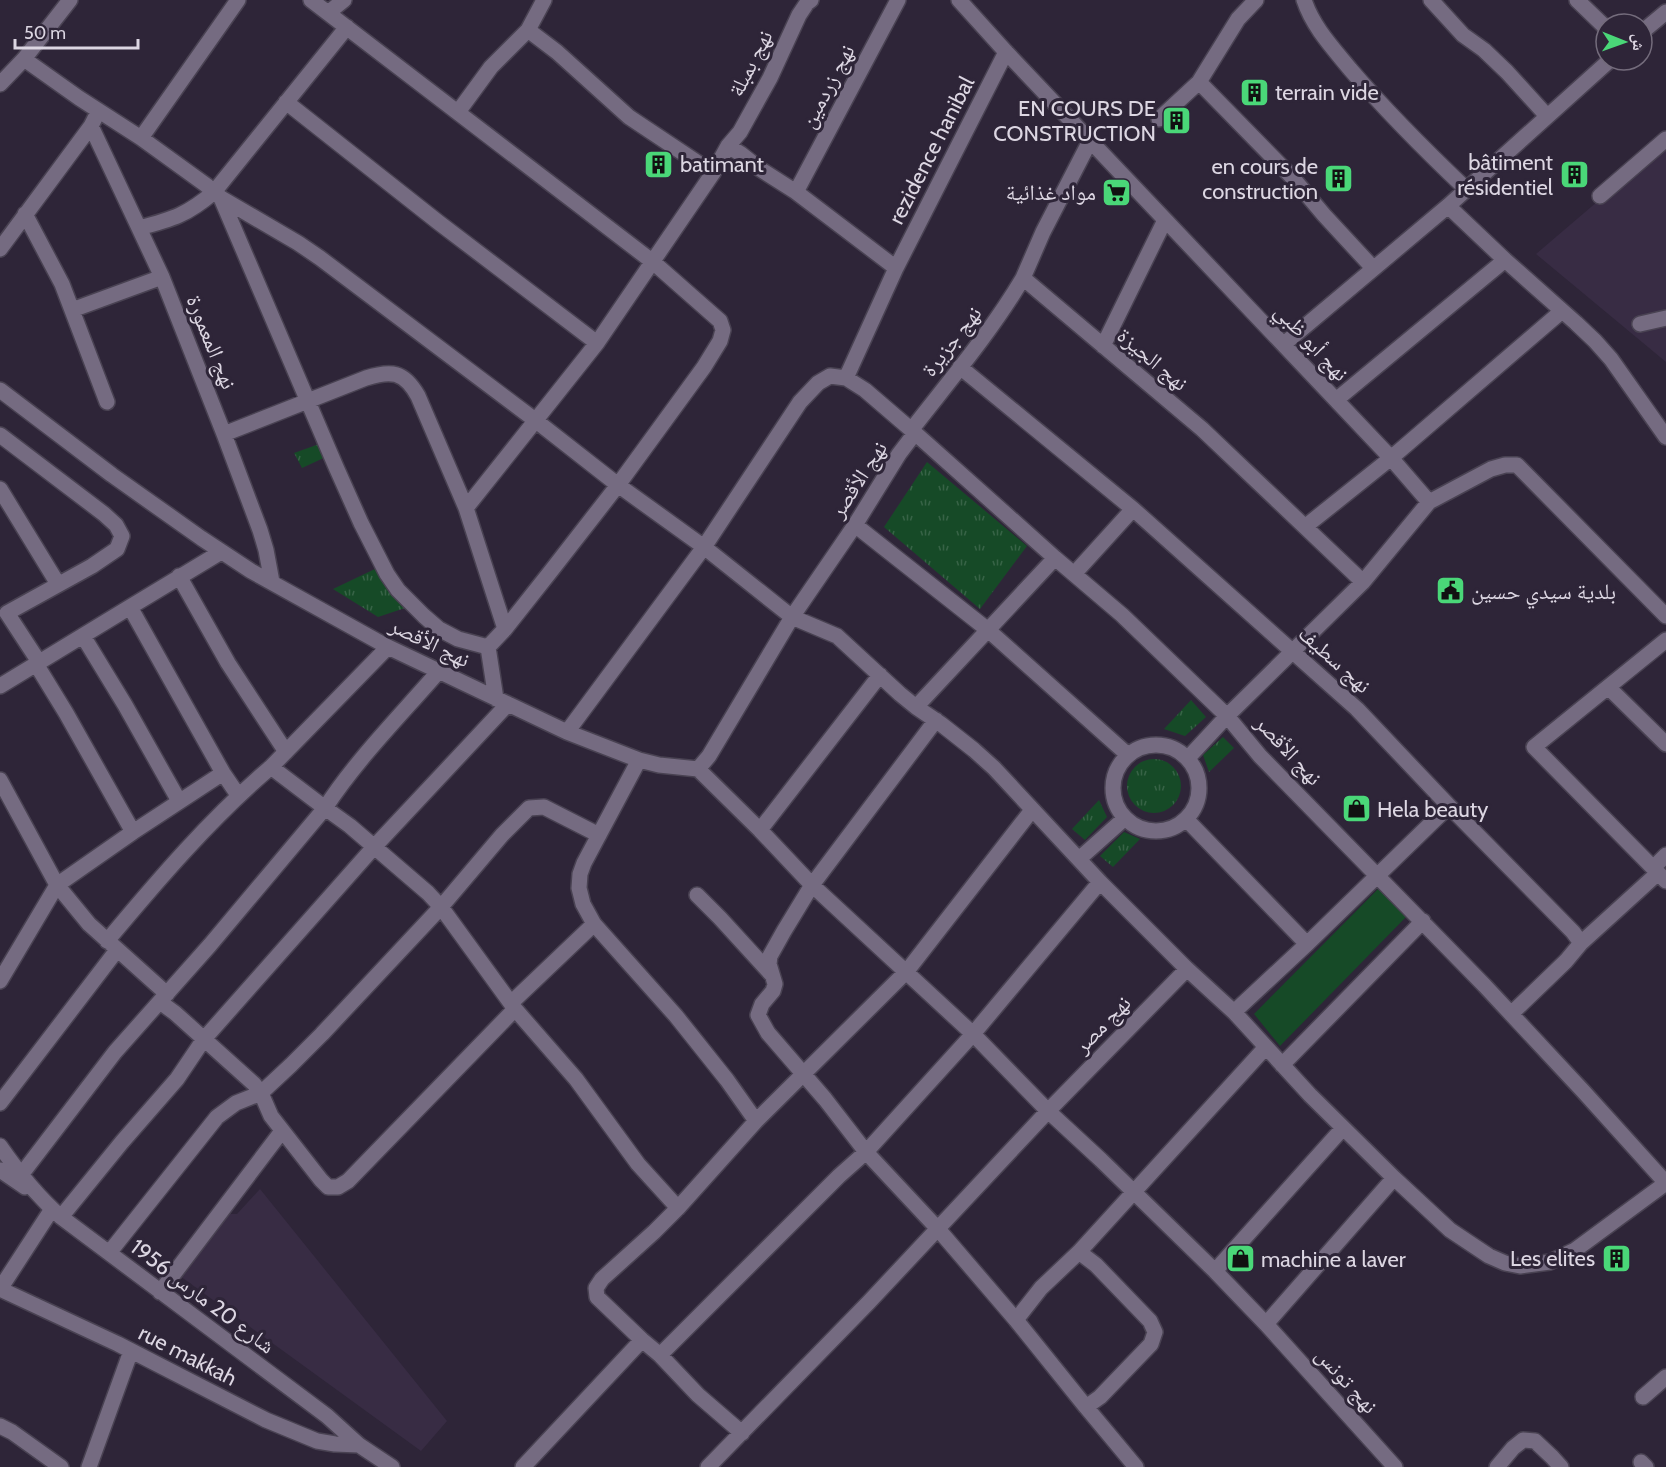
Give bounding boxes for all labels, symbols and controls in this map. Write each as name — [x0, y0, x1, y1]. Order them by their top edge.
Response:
scale bar — [15, 12, 138, 50]
north arrow — [1594, 12, 1654, 72]
text: 50 m — [24, 22, 66, 44]
street label: نهج بمبلة — [722, 25, 779, 101]
text: ش — [1629, 34, 1648, 51]
street label: نهج زردمين — [794, 40, 861, 133]
street label: rezidence hanibal — [883, 71, 981, 229]
building icon: terrain vide — [1238, 76, 1270, 108]
place label: terrain vide — [1275, 79, 1379, 106]
place label: EN COURS DE CONSTRUCTION — [993, 95, 1156, 147]
building icon: EN COURS DE CONSTRUCTION — [1161, 105, 1193, 137]
building icon: batimant — [643, 148, 675, 180]
place label: bâtiment résidentiel — [1457, 149, 1554, 201]
place label: batimant — [680, 151, 765, 178]
place label: en cours de construction — [1202, 153, 1318, 205]
building icon: bâtiment résidentiel — [1558, 159, 1590, 191]
building icon: en cours de construction — [1323, 163, 1355, 195]
supermarket icon: مواد غذائية — [1101, 176, 1133, 208]
place label: مواد غذائية — [1006, 179, 1096, 206]
street label: نهج المعمورة — [180, 291, 243, 393]
street label: نهج أبو ظبي — [1266, 298, 1354, 389]
street label: نهج جزيرة — [915, 301, 987, 382]
street label: نهج الجيزة — [1112, 322, 1194, 397]
street label: نهج الأقصر — [823, 436, 893, 523]
public building icon: بلدية سيدي حسين — [1434, 575, 1466, 607]
place label: بلدية سيدي حسين — [1471, 578, 1616, 609]
street label: نهج الأقصر — [384, 611, 474, 673]
street label: نهج سطيف — [1293, 620, 1376, 699]
street label: نهج الأقصر — [1249, 709, 1328, 791]
shop icon: Hela beauty — [1340, 793, 1372, 825]
place label: Hela beauty — [1377, 796, 1488, 823]
street label: نهج مصر — [1068, 990, 1136, 1060]
street label: شارع 20 مارس 1956 — [125, 1233, 280, 1360]
building icon: Les elites — [1600, 1242, 1632, 1274]
shop icon: machine a laver — [1224, 1243, 1256, 1275]
place label: Les elites — [1510, 1245, 1595, 1272]
place label: machine a laver — [1261, 1246, 1406, 1273]
street label: rue makkah — [134, 1319, 241, 1392]
street label: نهج تونس — [1310, 1341, 1384, 1419]

